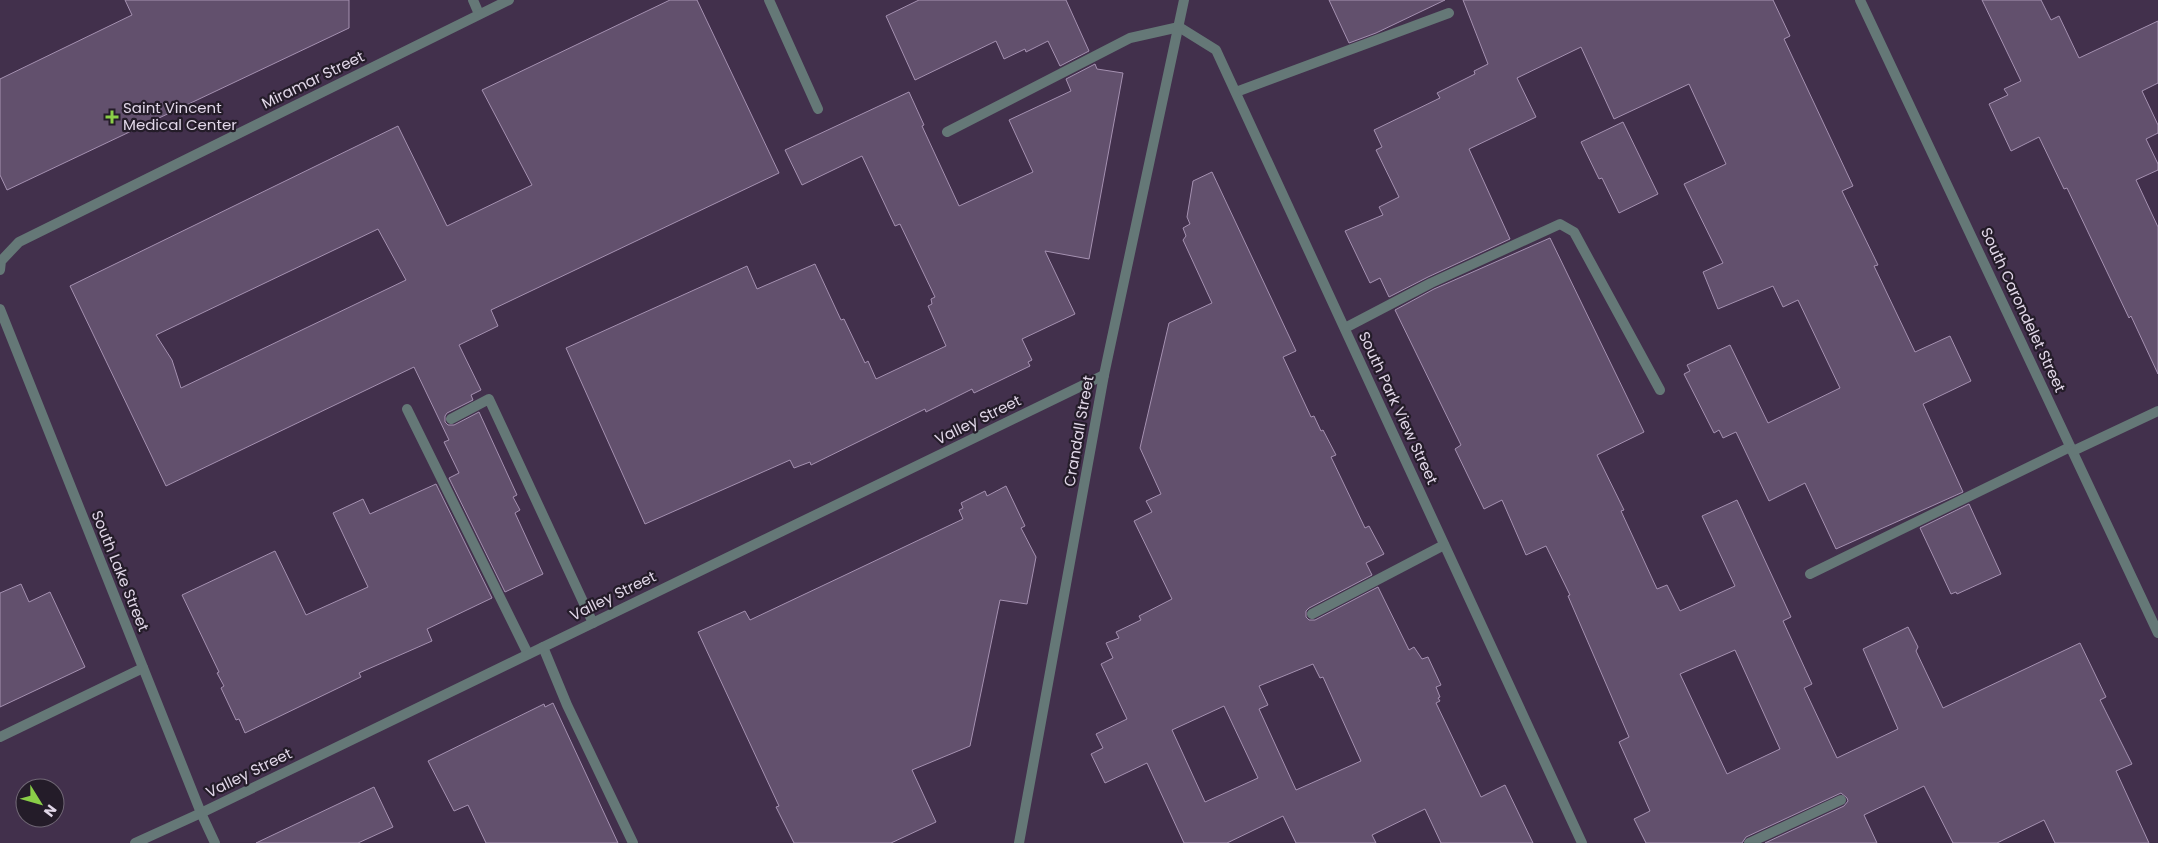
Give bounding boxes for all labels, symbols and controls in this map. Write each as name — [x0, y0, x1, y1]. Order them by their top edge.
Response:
street label: Miramar Street — [258, 46, 367, 113]
place label: Saint Vincent Medical Center — [123, 97, 237, 135]
marker: Saint Vincent Medical Center — [105, 110, 119, 124]
street label: South Carondelet Street — [1976, 224, 2071, 396]
street label: South Park View Street — [1354, 328, 1443, 488]
street label: Crandall Street — [1058, 374, 1099, 488]
street label: Valley Street — [931, 390, 1024, 449]
street label: South Lake Street — [87, 507, 154, 634]
street label: Valley Street — [566, 566, 659, 625]
street label: Valley Street — [202, 743, 295, 802]
north arrow — [15, 778, 65, 828]
text: N — [39, 801, 62, 821]

